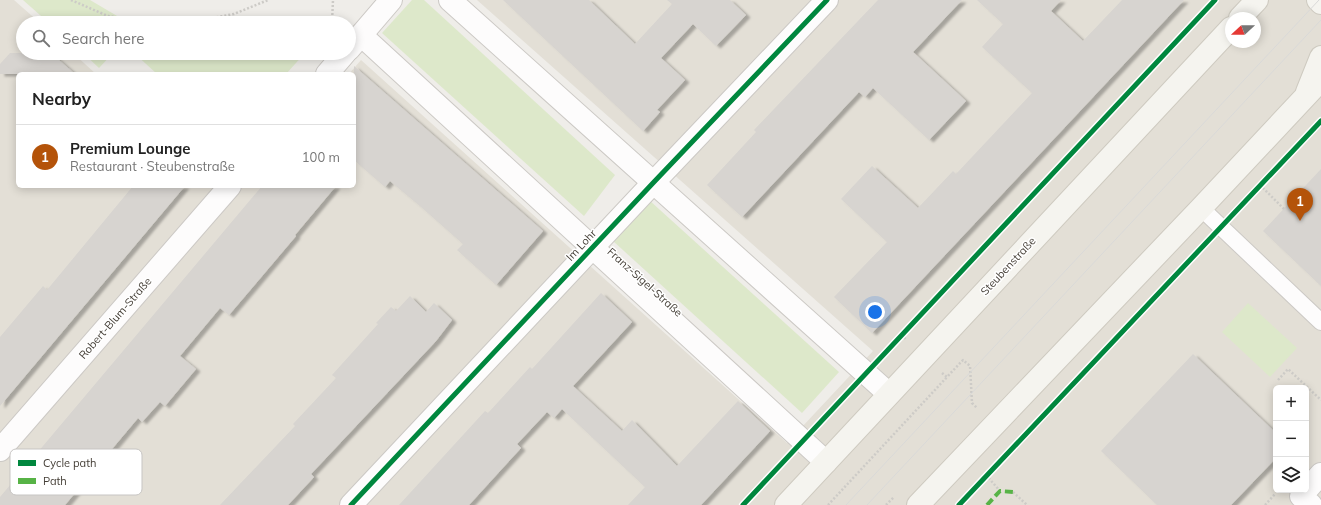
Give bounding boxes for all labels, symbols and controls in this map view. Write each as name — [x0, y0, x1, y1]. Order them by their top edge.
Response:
north arrow — [1225, 12, 1261, 48]
search box — [16, 16, 356, 60]
icon: search — [30, 27, 52, 49]
text: Search here — [62, 29, 144, 48]
text: Nearby — [32, 88, 91, 109]
text: Premium Lounge — [70, 139, 191, 158]
text: 1 — [41, 149, 49, 165]
text: 100 m — [302, 149, 340, 165]
text: Restaurant · Steubenstraße — [70, 158, 235, 174]
pin: 1 — [1287, 188, 1313, 221]
street label: Im Lohr — [563, 226, 599, 264]
street label: Steubenstraße — [977, 234, 1039, 298]
street label: Franz-Sigel-Straße — [605, 245, 685, 319]
street label: Robert-Blum-Straße — [76, 274, 154, 362]
your location — [865, 302, 885, 322]
map controls — [1273, 385, 1309, 493]
button: + — [1273, 385, 1309, 421]
button: − — [1273, 421, 1309, 457]
legend — [10, 449, 142, 495]
text: Cycle path — [43, 456, 96, 470]
button: layers — [1273, 457, 1309, 493]
text: Path — [43, 474, 67, 488]

